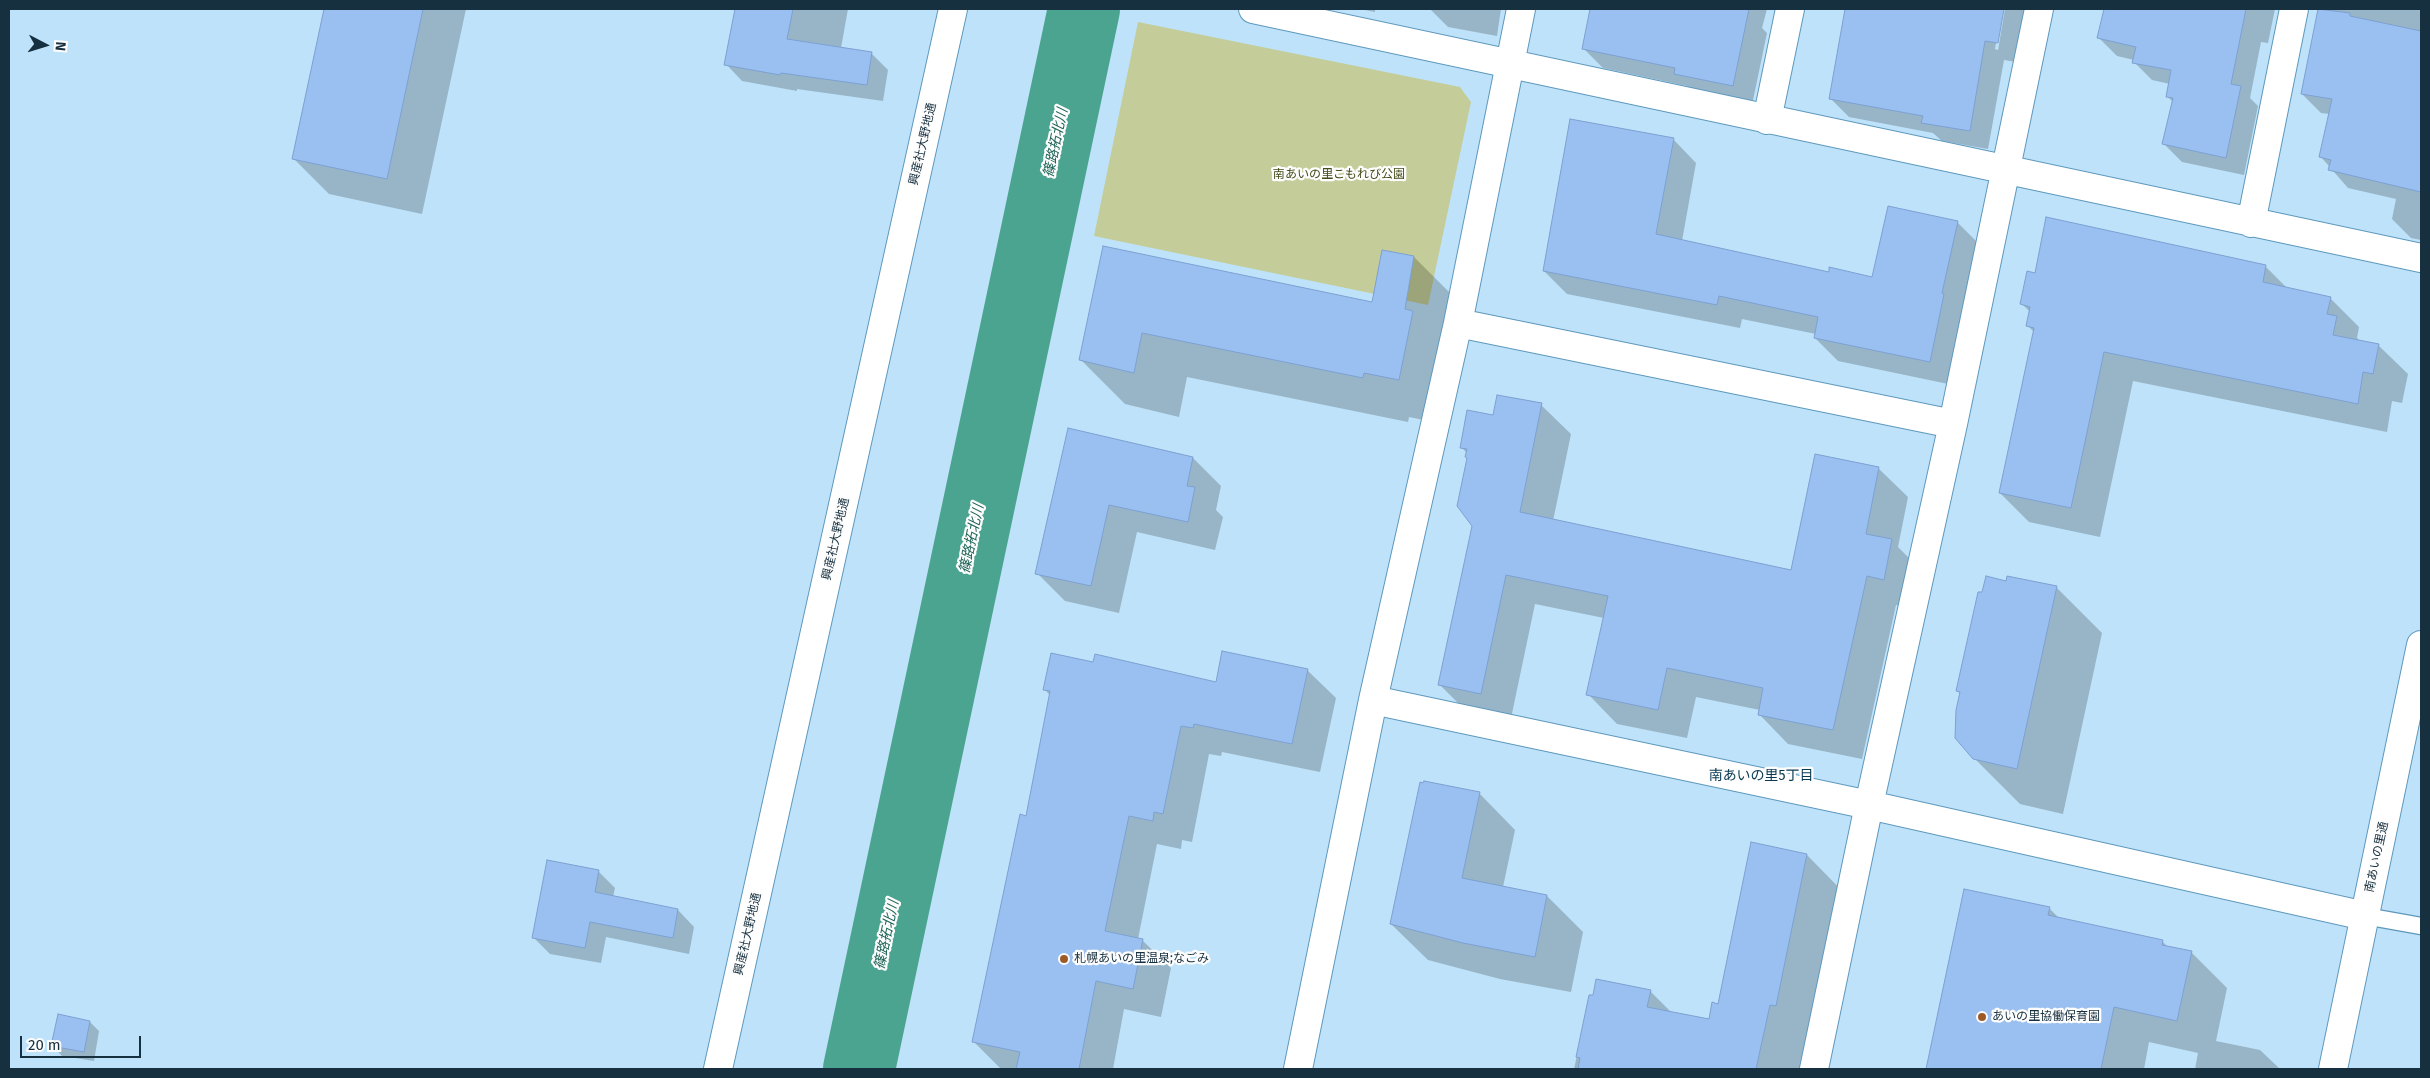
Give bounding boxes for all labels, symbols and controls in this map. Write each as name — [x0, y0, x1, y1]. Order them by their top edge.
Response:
north arrow — [20, 20, 70, 70]
text: N — [52, 41, 69, 52]
street label: 興産社大野地通 — [907, 101, 939, 187]
water label: 篠路拓北川 — [1041, 107, 1071, 179]
park label: 南あいの里こもれび公園 — [1273, 168, 1405, 182]
street label: 興産社大野地通 — [820, 496, 852, 582]
water label: 篠路拓北川 — [957, 503, 987, 575]
district label: 南あいの里5丁目 — [1708, 768, 1814, 784]
street label: 南あいの里通 — [2362, 820, 2392, 894]
street label: 興産社大野地通 — [732, 891, 764, 977]
water label: 篠路拓北川 — [872, 899, 902, 971]
place label: 札幌あいの里温泉;なごみ — [1074, 952, 1209, 966]
marker: 札幌あいの里温泉;なごみ — [1058, 953, 1070, 965]
place label: あいの里協働保育園 — [1992, 1010, 2100, 1024]
marker: あいの里協働保育園 — [1976, 1011, 1988, 1023]
scale bar — [22, 1026, 144, 1058]
text: 20 m — [28, 1036, 61, 1054]

